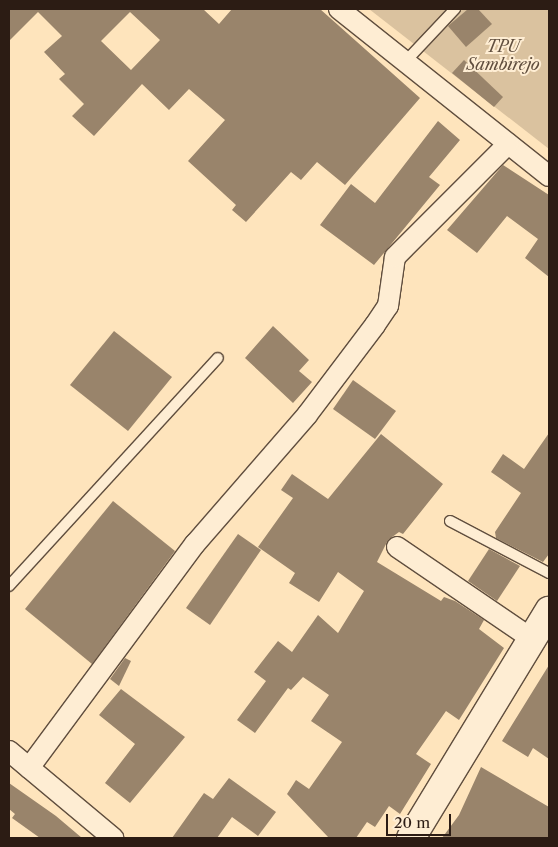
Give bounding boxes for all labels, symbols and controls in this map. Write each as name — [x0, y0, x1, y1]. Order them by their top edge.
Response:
park label: TPU Sambirejo — [466, 36, 540, 74]
scale bar — [388, 804, 453, 836]
text: 20 m — [394, 813, 430, 832]

